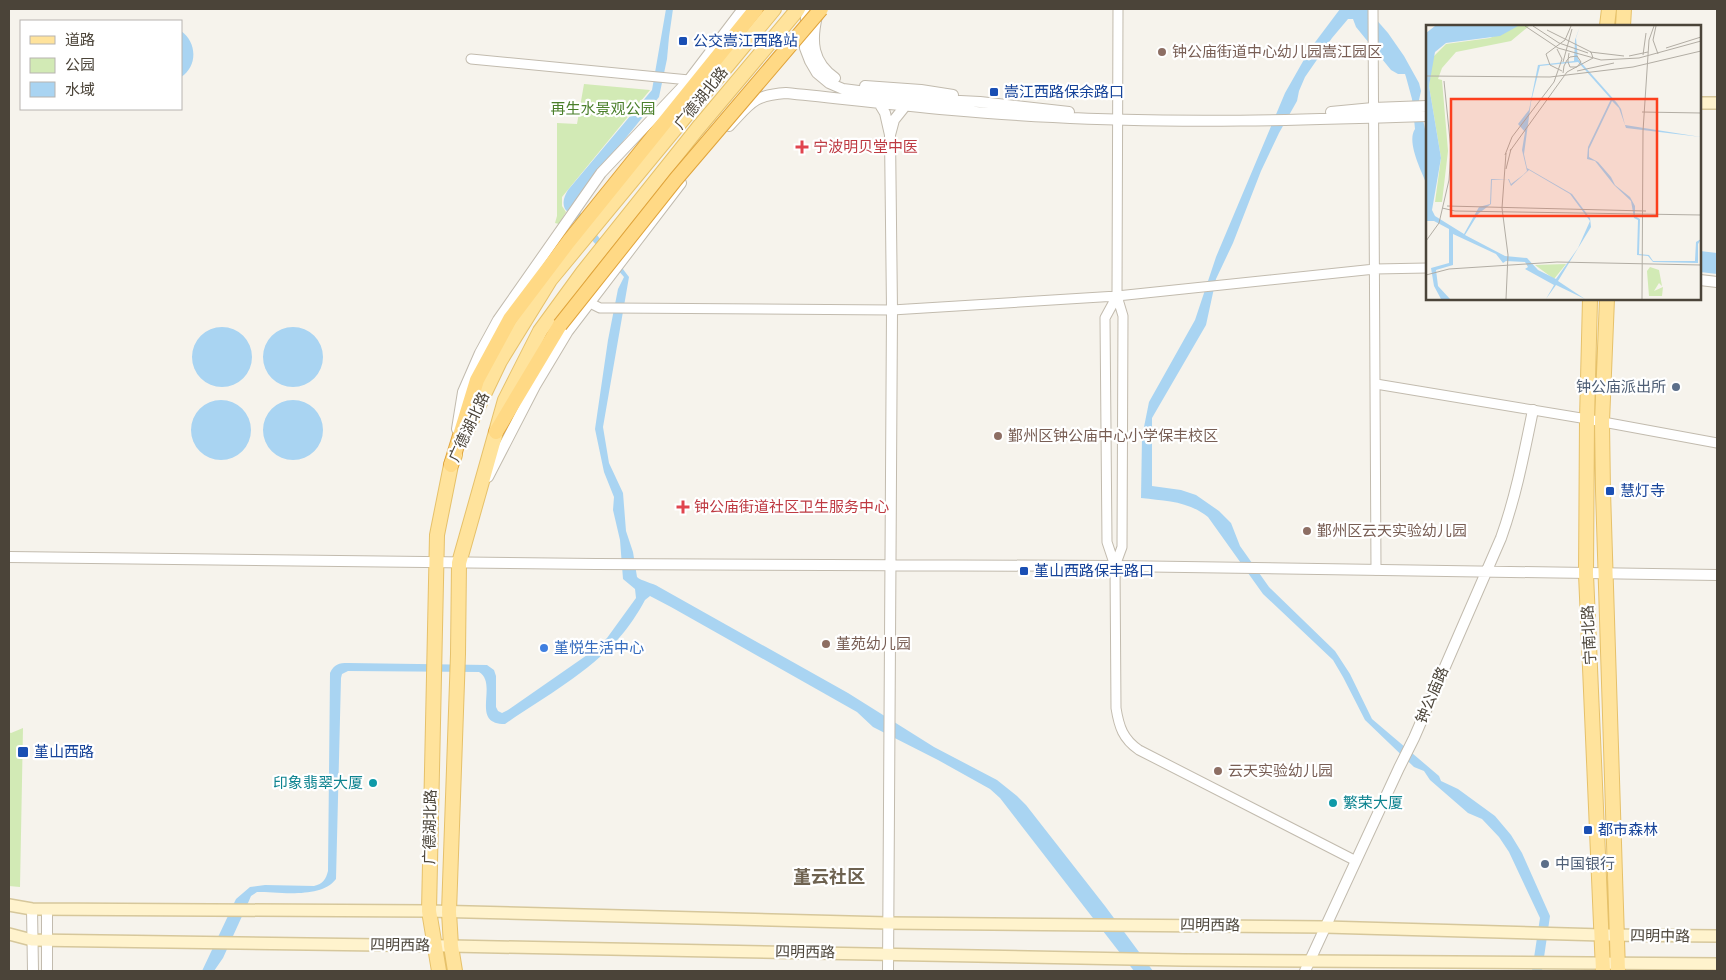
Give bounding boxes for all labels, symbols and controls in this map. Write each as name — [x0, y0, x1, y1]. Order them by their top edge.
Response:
legend — [20, 20, 182, 110]
inset map — [1426, 25, 1701, 300]
text: 道路 — [65, 29, 95, 51]
place label: 公交嵩江西路站 — [693, 30, 798, 52]
marker: 公交嵩江西路站 — [677, 35, 689, 47]
place label: 钟公庙街道中心幼儿园嵩江园区 — [1172, 41, 1382, 63]
marker: 钟公庙街道中心幼儿园嵩江园区 — [1156, 46, 1168, 58]
text: 公园 — [65, 54, 95, 76]
street label: 广德湖北路 — [669, 62, 733, 134]
text: 水域 — [65, 79, 95, 101]
place label: 嵩江西路保余路口 — [1004, 81, 1124, 103]
marker: 嵩江西路保余路口 — [988, 86, 1000, 98]
park label: 再生水景观公园 — [550, 98, 656, 120]
place label: 宁波明贝堂中医 — [813, 136, 918, 158]
marker: 宁波明贝堂中医 — [795, 140, 809, 154]
place label: 钟公庙派出所 — [1576, 376, 1666, 398]
marker: 钟公庙派出所 — [1670, 381, 1682, 393]
street label: 广德湖北路 — [443, 388, 495, 466]
place label: 鄞州区钟公庙中心小学保丰校区 — [1008, 425, 1218, 447]
marker: 鄞州区钟公庙中心小学保丰校区 — [992, 430, 1004, 442]
place label: 慧灯寺 — [1620, 480, 1665, 502]
marker: 慧灯寺 — [1604, 485, 1616, 497]
place label: 钟公庙街道社区卫生服务中心 — [694, 496, 889, 518]
marker: 钟公庙街道社区卫生服务中心 — [676, 500, 690, 514]
place label: 鄞州区云天实验幼儿园 — [1317, 520, 1467, 542]
marker: 鄞州区云天实验幼儿园 — [1301, 525, 1313, 537]
place label: 堇山西路保丰路口 — [1034, 560, 1154, 582]
marker: 堇山西路保丰路口 — [1018, 565, 1030, 577]
street label: 宁南北路 — [1576, 604, 1602, 666]
place label: 堇苑幼儿园 — [836, 633, 911, 655]
place label: 堇悦生活中心 — [554, 637, 644, 659]
marker: 堇苑幼儿园 — [820, 638, 832, 650]
marker: 堇悦生活中心 — [538, 642, 550, 654]
street label: 钟公庙路 — [1410, 663, 1454, 727]
place label: 堇山西路 — [34, 741, 94, 763]
marker: 堇山西路 — [16, 745, 30, 759]
place label: 云天实验幼儿园 — [1228, 760, 1333, 782]
marker: 云天实验幼儿园 — [1212, 765, 1224, 777]
place label: 印象翡翠大厦 — [273, 772, 363, 794]
marker: 印象翡翠大厦 — [367, 777, 379, 789]
street label: 广德湖北路 — [418, 789, 442, 865]
place label: 繁荣大厦 — [1343, 792, 1403, 814]
marker: 繁荣大厦 — [1327, 797, 1339, 809]
place label: 都市森林 — [1598, 819, 1658, 841]
marker: 都市森林 — [1582, 824, 1594, 836]
place label: 中国银行 — [1555, 853, 1615, 875]
marker: 中国银行 — [1539, 858, 1551, 870]
district label: 堇云社区 — [793, 864, 865, 890]
street label: 四明西路 — [1180, 913, 1240, 937]
street label: 四明中路 — [1630, 924, 1690, 948]
street label: 四明西路 — [370, 933, 430, 957]
street label: 四明西路 — [775, 940, 835, 964]

